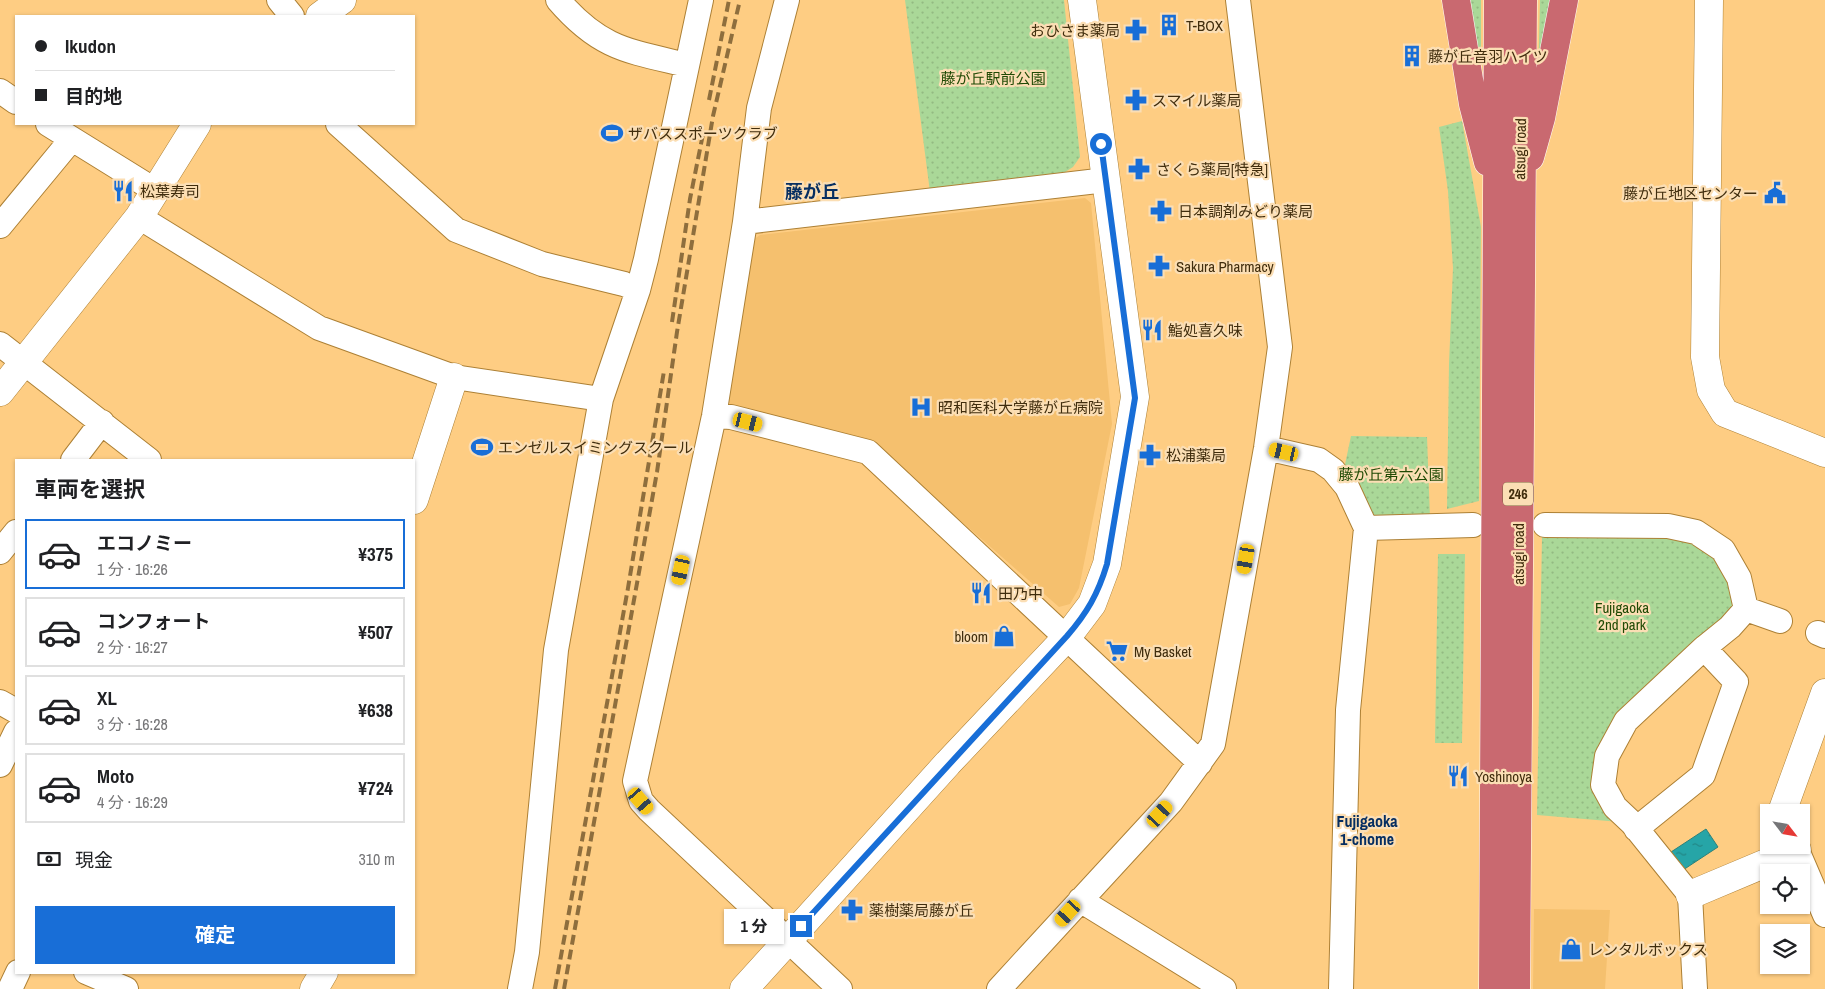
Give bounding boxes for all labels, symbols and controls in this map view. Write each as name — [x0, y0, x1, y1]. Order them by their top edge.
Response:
building icon: T-BOX — [1156, 12, 1182, 38]
place label: T-BOX — [1186, 15, 1224, 36]
pharmacy icon: おひさま薬局 — [1123, 17, 1149, 43]
place label: おひさま薬局 — [1030, 20, 1120, 41]
text: Ikudon — [65, 33, 116, 59]
building icon: 藤が丘音羽ハイツ — [1399, 43, 1425, 69]
place label: 藤が丘音羽ハイツ — [1428, 46, 1548, 67]
park label: 藤が丘駅前公園 — [940, 68, 1046, 89]
text: 目的地 — [65, 83, 122, 109]
pharmacy icon: スマイル薬局 — [1123, 87, 1149, 113]
place label: スマイル薬局 — [1152, 90, 1242, 111]
street label: atsugi road — [1509, 118, 1531, 180]
sports icon: ザバススポーツクラブ — [599, 120, 625, 146]
place label: ザバススポーツクラブ — [628, 123, 778, 144]
route start — [1090, 133, 1112, 155]
pharmacy icon: さくら薬局[特急] — [1126, 156, 1152, 182]
place label: さくら薬局[特急] — [1156, 159, 1268, 180]
restaurant icon: 松葉寿司 — [110, 178, 136, 204]
district label: 藤が丘 — [785, 179, 839, 204]
public building icon: 藤が丘地区センター — [1762, 180, 1788, 206]
place label: 松葉寿司 — [140, 181, 200, 202]
place label: 藤が丘地区センター — [1623, 183, 1758, 204]
pharmacy icon: 日本調剤みどり薬局 — [1148, 198, 1174, 224]
place label: 日本調剤みどり薬局 — [1178, 201, 1313, 222]
pharmacy icon: Sakura Pharmacy — [1146, 253, 1172, 279]
place label: Sakura Pharmacy — [1176, 256, 1275, 277]
restaurant icon: 鮨処喜久味 — [1139, 317, 1165, 343]
place label: 鮨処喜久味 — [1168, 320, 1243, 341]
hospital icon: 昭和医科大学藤が丘病院 — [908, 394, 934, 420]
place label: 昭和医科大学藤が丘病院 — [938, 397, 1103, 418]
car — [731, 411, 764, 433]
sports icon: エンゼルスイミングスクール — [469, 434, 495, 460]
place label: エンゼルスイミングスクール — [498, 437, 693, 458]
car — [1267, 441, 1300, 463]
pharmacy icon: 松浦薬局 — [1137, 442, 1163, 468]
place label: 松浦薬局 — [1166, 445, 1226, 466]
park label: 藤が丘第六公園 — [1338, 464, 1444, 485]
text: 車両を選択 — [35, 474, 145, 504]
road number: 246 — [1503, 482, 1533, 506]
street label: atsugi road — [1508, 523, 1529, 585]
text: エコノミー — [97, 530, 192, 556]
icon: car — [37, 532, 82, 577]
text: ¥375 — [358, 541, 393, 567]
car — [1236, 543, 1255, 575]
car — [670, 554, 691, 586]
text: 1 分 · 16:26 — [97, 558, 168, 580]
restaurant icon: 田乃中 — [968, 580, 994, 606]
place label: 田乃中 — [998, 583, 1043, 604]
park label: Fujigaoka 2nd park — [1595, 597, 1649, 635]
text: コンフォート — [97, 608, 210, 634]
icon: car — [37, 610, 82, 655]
text: ¥507 — [358, 619, 393, 645]
shop icon: bloom — [991, 623, 1017, 649]
place label: bloom — [955, 626, 988, 647]
text: 2 分 · 16:27 — [97, 636, 168, 658]
supermarket icon: My Basket — [1104, 638, 1130, 664]
place label: My Basket — [1134, 641, 1192, 662]
text: XL — [97, 685, 117, 711]
icon: car — [37, 688, 82, 733]
text: ¥638 — [358, 697, 393, 723]
text: 3 分 · 16:28 — [97, 713, 168, 735]
text: Moto — [97, 763, 134, 789]
restaurant icon: Yoshinoya — [1445, 763, 1471, 789]
icon: car — [37, 766, 82, 811]
place label: Yoshinoya — [1475, 766, 1532, 787]
text: ¥724 — [358, 775, 393, 801]
car — [625, 785, 656, 817]
text: 4 分 · 16:29 — [97, 791, 168, 813]
car — [1144, 798, 1175, 830]
north arrow — [1760, 804, 1810, 854]
map controls — [1760, 804, 1810, 974]
district label: Fujigaoka 1-chome — [1336, 810, 1398, 850]
icon: cash — [35, 845, 63, 873]
text: 現金 — [75, 847, 113, 873]
text: 310 m — [359, 848, 395, 870]
button: locate — [1760, 864, 1810, 914]
pharmacy icon: 薬樹薬局藤が丘 — [839, 897, 865, 923]
car — [1052, 897, 1083, 929]
place label: 薬樹薬局藤が丘 — [869, 900, 974, 921]
button: 確定 — [35, 906, 395, 964]
callout: 1 分 — [724, 908, 784, 944]
text: 1 分 — [741, 915, 767, 937]
route end — [790, 915, 812, 937]
button: layers — [1760, 924, 1810, 974]
shop icon: レンタルボックス — [1558, 936, 1584, 962]
place label: レンタルボックス — [1588, 939, 1708, 960]

